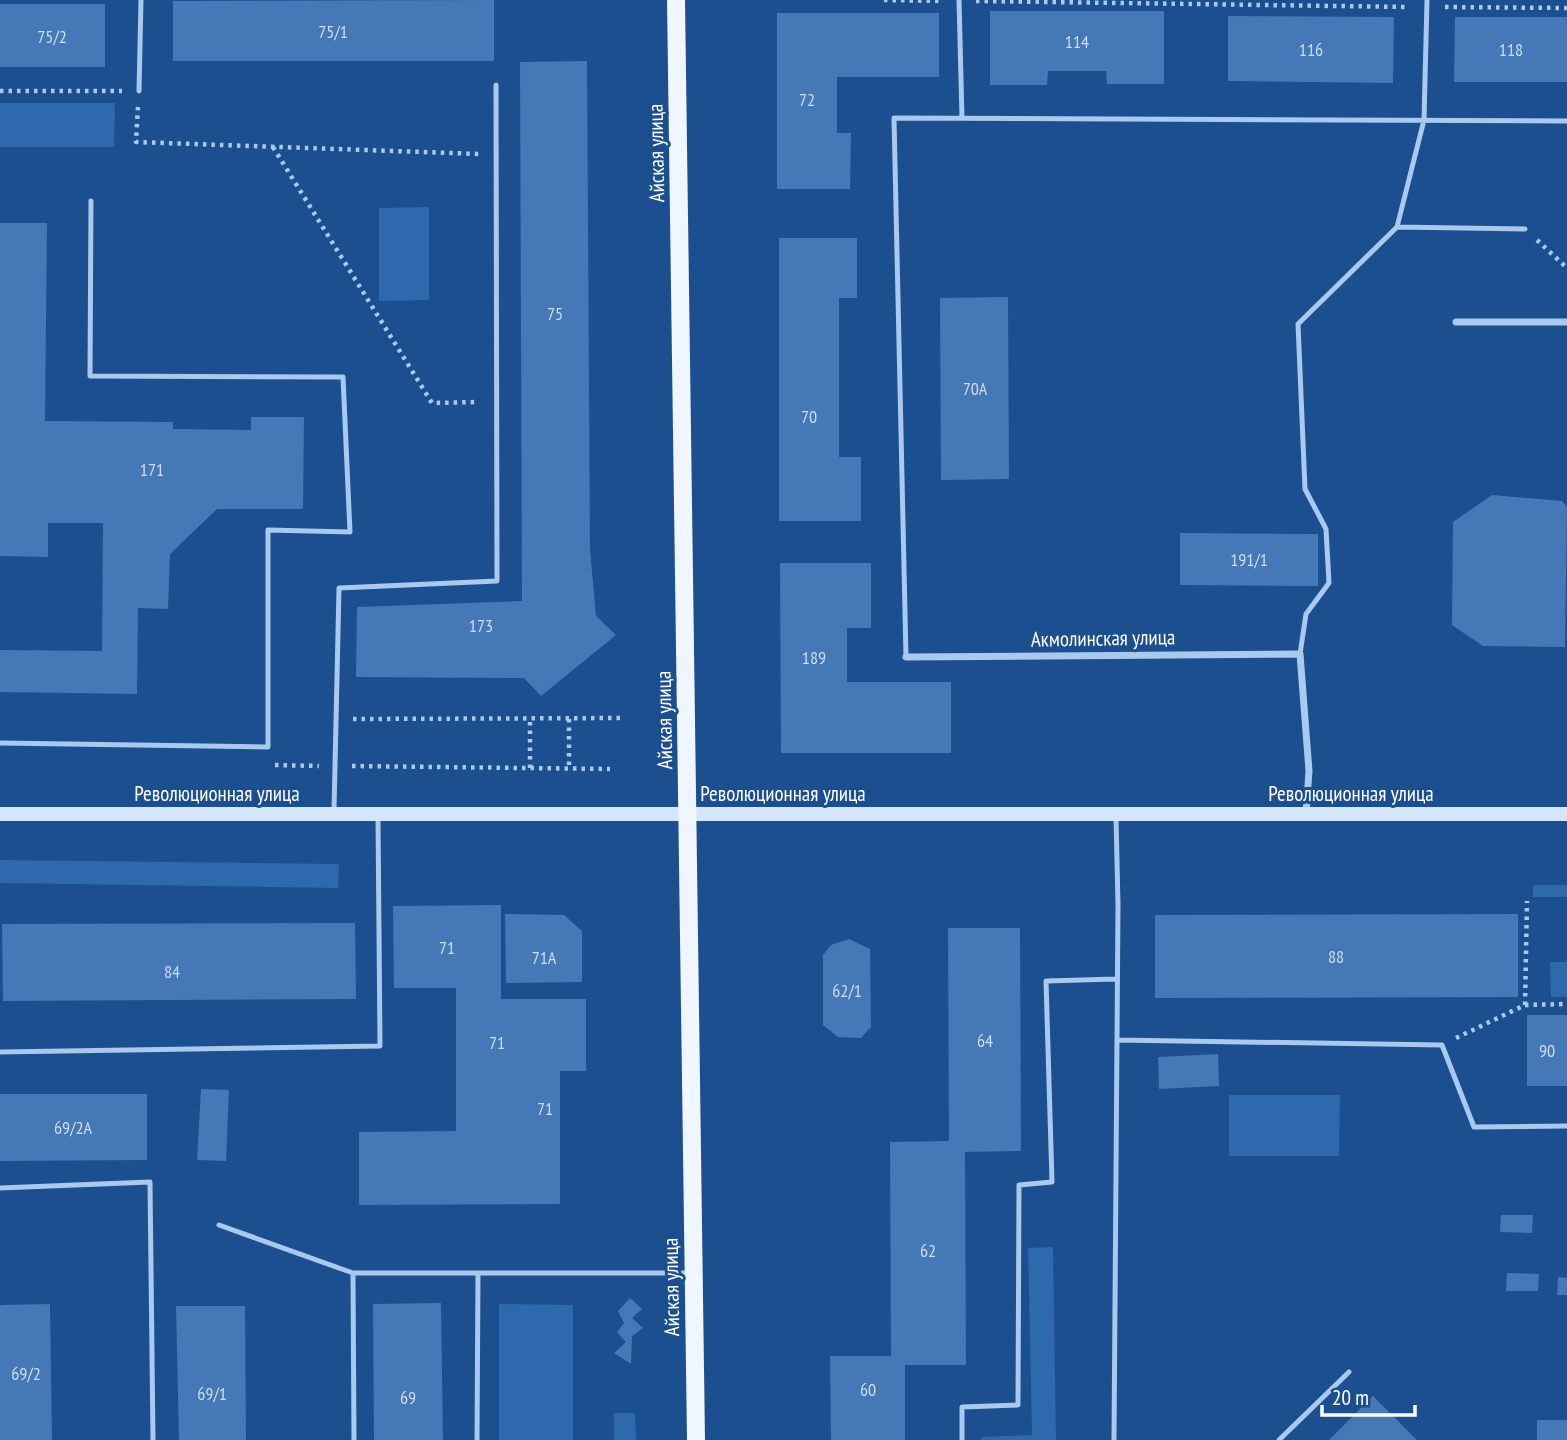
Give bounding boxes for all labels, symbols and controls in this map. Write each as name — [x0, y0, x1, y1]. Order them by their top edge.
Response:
house number: 75/1 — [318, 20, 348, 43]
house number: 75/2 — [37, 25, 67, 48]
house number: 114 — [1065, 30, 1089, 53]
house number: 116 — [1299, 38, 1323, 61]
house number: 118 — [1499, 38, 1523, 61]
house number: 72 — [799, 88, 815, 111]
street label: Айская улица — [642, 103, 670, 203]
house number: 75 — [547, 302, 563, 325]
house number: 70А — [963, 377, 988, 400]
house number: 70 — [801, 405, 817, 428]
house number: 171 — [140, 458, 164, 481]
house number: 191/1 — [1230, 548, 1268, 571]
house number: 173 — [469, 614, 493, 637]
street label: Акмолинская улица — [1031, 623, 1175, 653]
house number: 189 — [802, 646, 826, 669]
street label: Айская улица — [650, 670, 678, 770]
street label: Революционная улица — [134, 780, 300, 807]
street label: Революционная улица — [700, 780, 866, 807]
street label: Революционная улица — [1268, 780, 1434, 807]
house number: 71 — [439, 936, 455, 959]
house number: 88 — [1328, 945, 1344, 968]
house number: 71А — [532, 946, 557, 969]
house number: 84 — [164, 960, 180, 983]
house number: 62/1 — [832, 979, 862, 1002]
house number: 64 — [977, 1029, 993, 1052]
house number: 71 — [489, 1031, 505, 1054]
house number: 90 — [1539, 1039, 1555, 1062]
house number: 71 — [537, 1097, 553, 1120]
house number: 69/2А — [54, 1116, 93, 1139]
street label: Айская улица — [657, 1237, 685, 1337]
house number: 62 — [920, 1239, 936, 1262]
house number: 69/2 — [11, 1362, 41, 1385]
scale bar — [1322, 1374, 1415, 1418]
house number: 60 — [860, 1378, 876, 1401]
house number: 69/1 — [197, 1382, 227, 1405]
text: 20 m — [1332, 1384, 1369, 1411]
house number: 69 — [400, 1386, 416, 1409]

